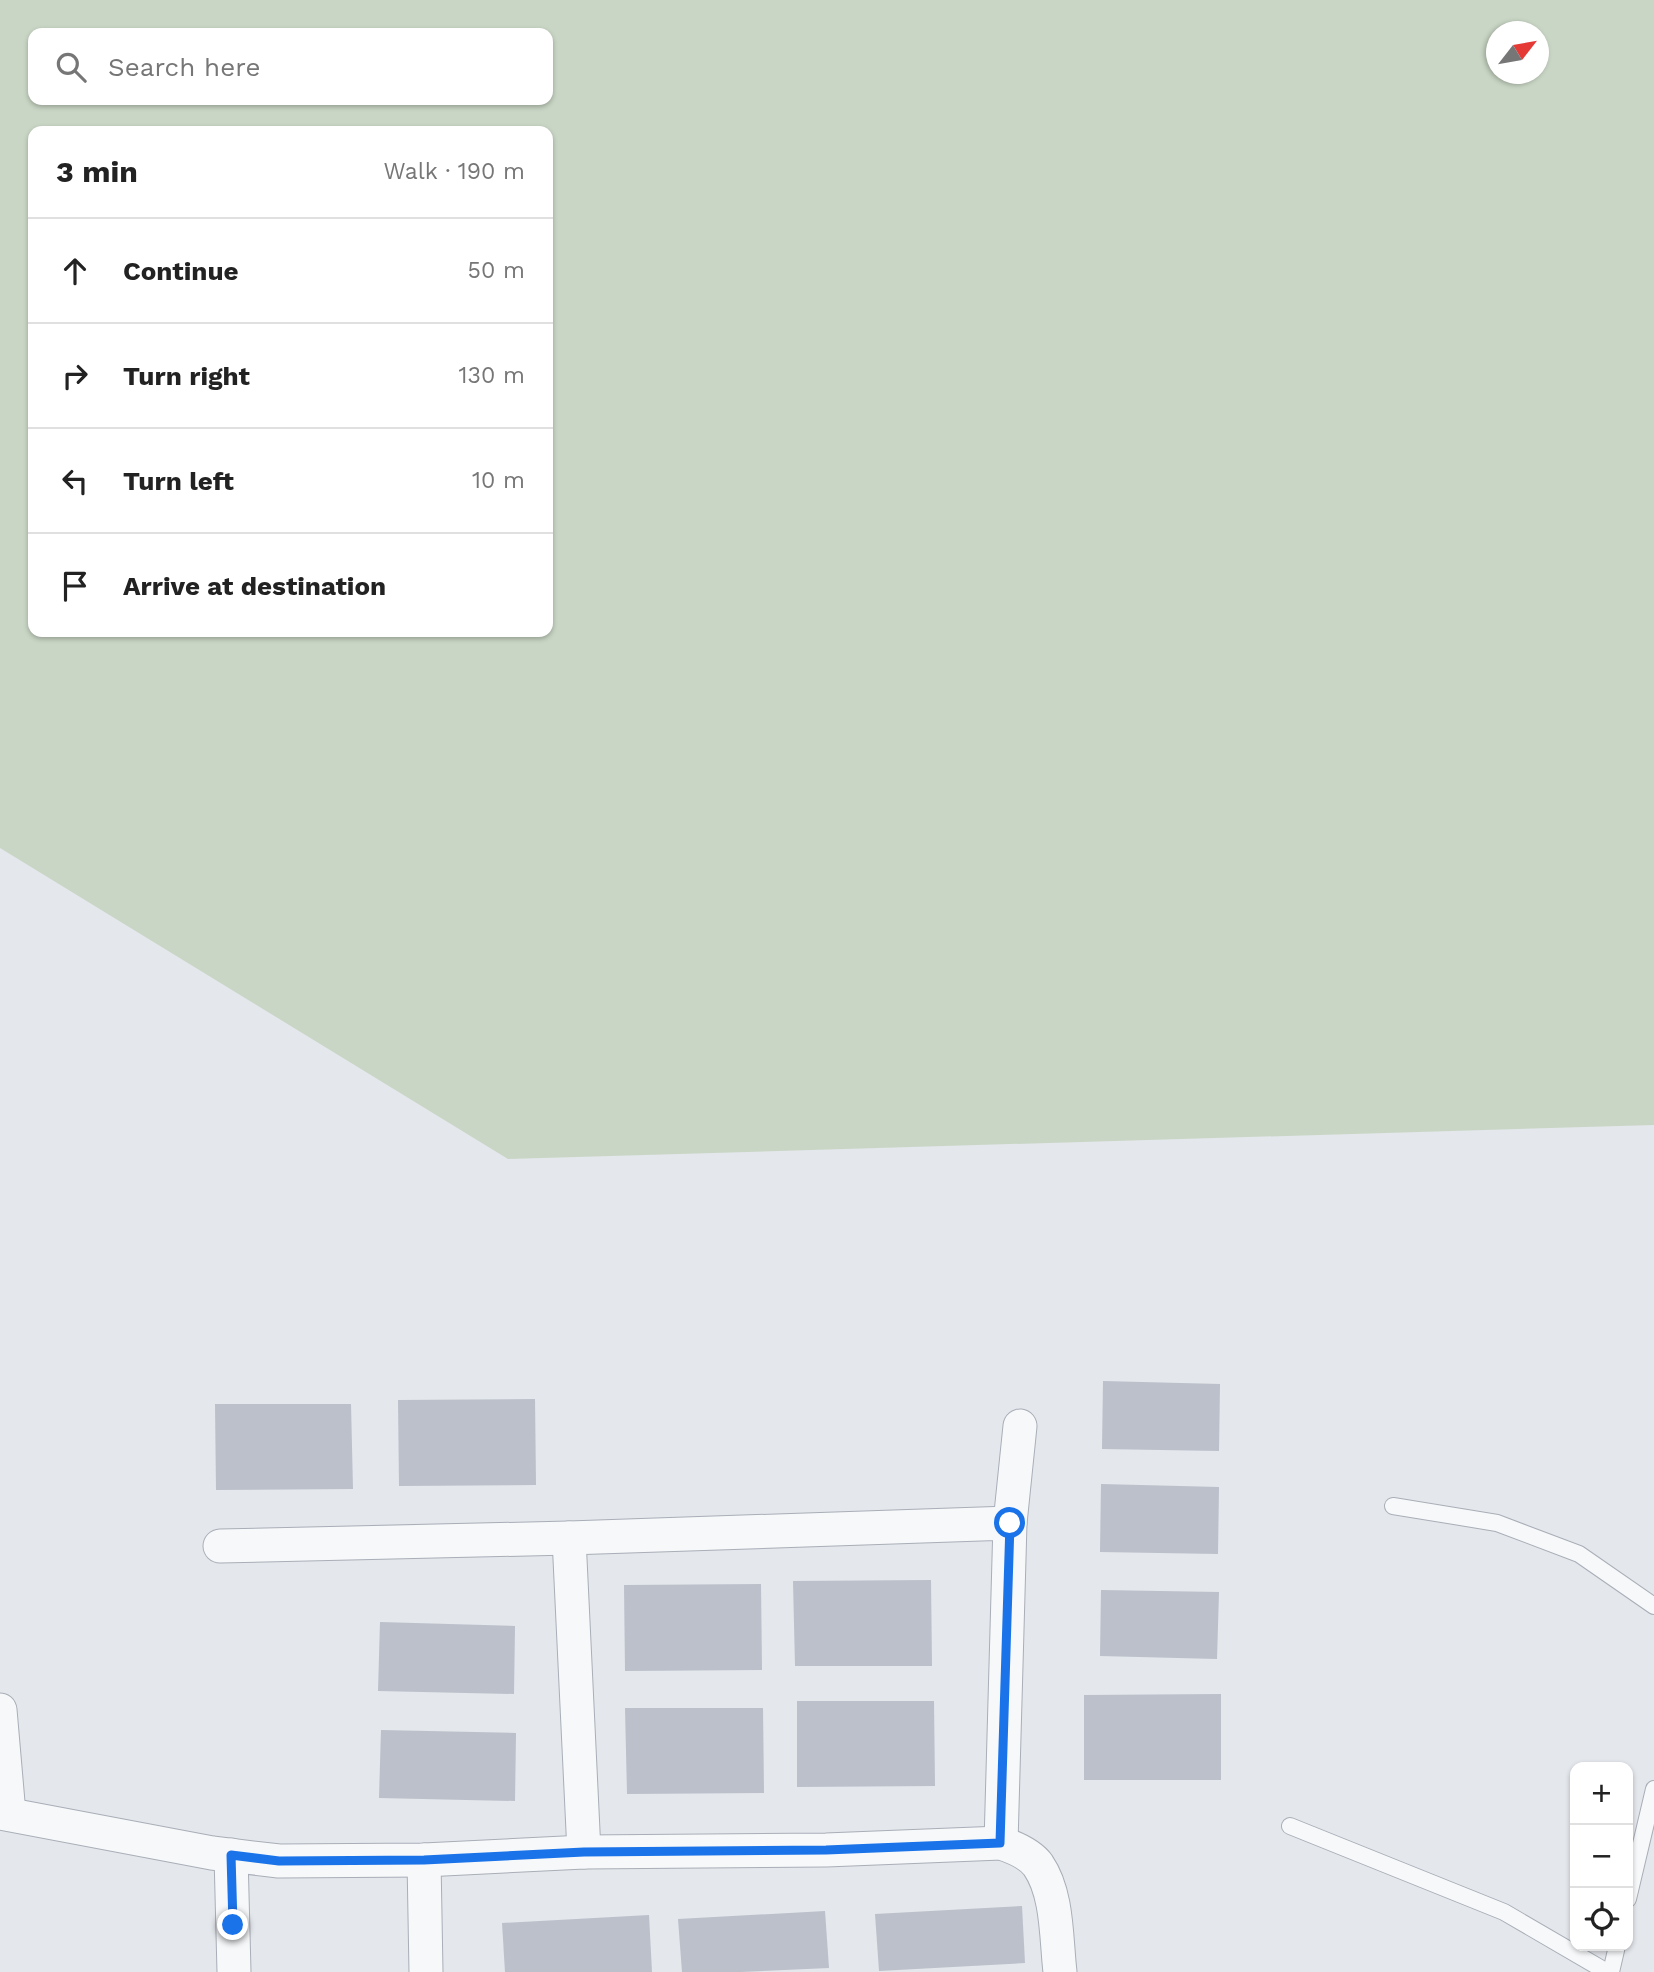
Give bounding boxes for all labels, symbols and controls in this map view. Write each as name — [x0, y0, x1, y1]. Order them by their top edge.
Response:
north arrow — [1486, 21, 1549, 84]
search box — [28, 28, 553, 105]
icon: search — [52, 48, 90, 86]
text: Search here — [108, 52, 260, 82]
text: 3 min — [56, 154, 138, 189]
text: Walk · 190 m — [384, 158, 525, 185]
icon: ahead — [56, 252, 94, 290]
text: Continue — [123, 256, 239, 286]
text: 50 m — [468, 257, 525, 284]
icon: right — [56, 357, 94, 395]
text: Turn right — [123, 361, 250, 391]
text: 130 m — [459, 362, 525, 389]
icon: left — [56, 462, 94, 500]
text: Turn left — [123, 466, 234, 496]
text: 10 m — [472, 467, 525, 494]
icon: arrive — [56, 567, 94, 605]
text: Arrive at destination — [123, 571, 386, 601]
route start — [994, 1507, 1025, 1538]
map controls — [1570, 1762, 1633, 1951]
button: + — [1570, 1762, 1633, 1825]
button: − — [1570, 1825, 1633, 1888]
button: locate — [1570, 1888, 1633, 1951]
route end — [217, 1909, 248, 1940]

